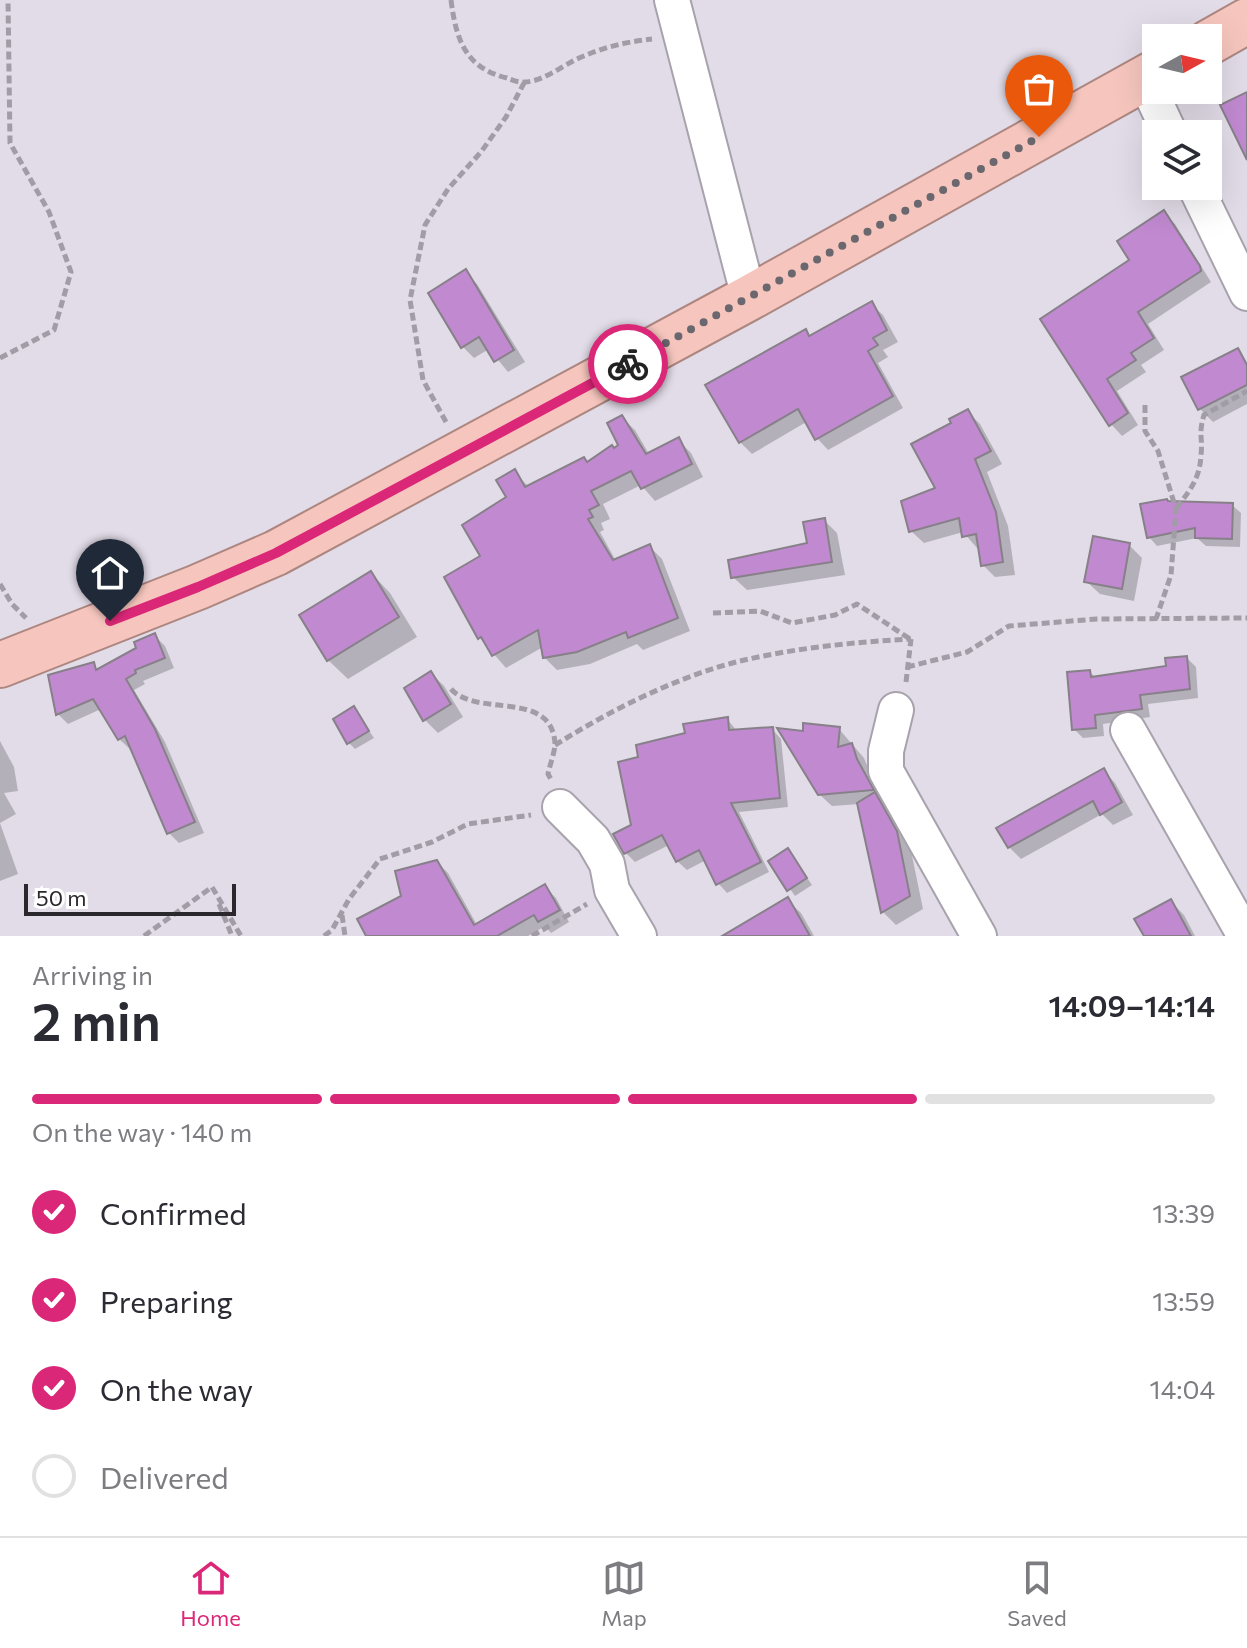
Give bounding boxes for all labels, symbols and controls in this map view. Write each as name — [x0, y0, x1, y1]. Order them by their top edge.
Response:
north arrow — [1142, 24, 1222, 104]
map controls — [1142, 24, 1222, 200]
pin — [1005, 55, 1073, 137]
icon: bag — [1017, 67, 1061, 111]
button: layers — [1142, 120, 1222, 200]
courier — [588, 324, 668, 404]
icon: bike — [606, 342, 650, 386]
pin — [76, 539, 144, 621]
icon: home — [88, 551, 132, 595]
scale bar — [24, 880, 236, 916]
text: 50 m — [36, 884, 86, 911]
text: Arriving in — [32, 959, 153, 990]
text: 14:09–14:14 — [1048, 986, 1215, 1023]
text: 2 min — [32, 988, 161, 1052]
text: On the way · 140 m — [32, 1116, 252, 1147]
icon: check — [32, 1190, 76, 1234]
text: Confirmed — [100, 1194, 247, 1231]
text: 13:39 — [1152, 1197, 1215, 1228]
icon: check — [32, 1278, 76, 1322]
text: Preparing — [100, 1282, 233, 1319]
text: 13:59 — [1152, 1285, 1215, 1316]
icon: check — [32, 1366, 76, 1410]
text: On the way — [100, 1370, 253, 1407]
text: 14:04 — [1150, 1373, 1215, 1404]
text: Delivered — [100, 1458, 229, 1495]
tab: Home — [180, 1556, 241, 1631]
tab: Map — [601, 1556, 647, 1631]
tab: Saved — [1007, 1556, 1067, 1631]

